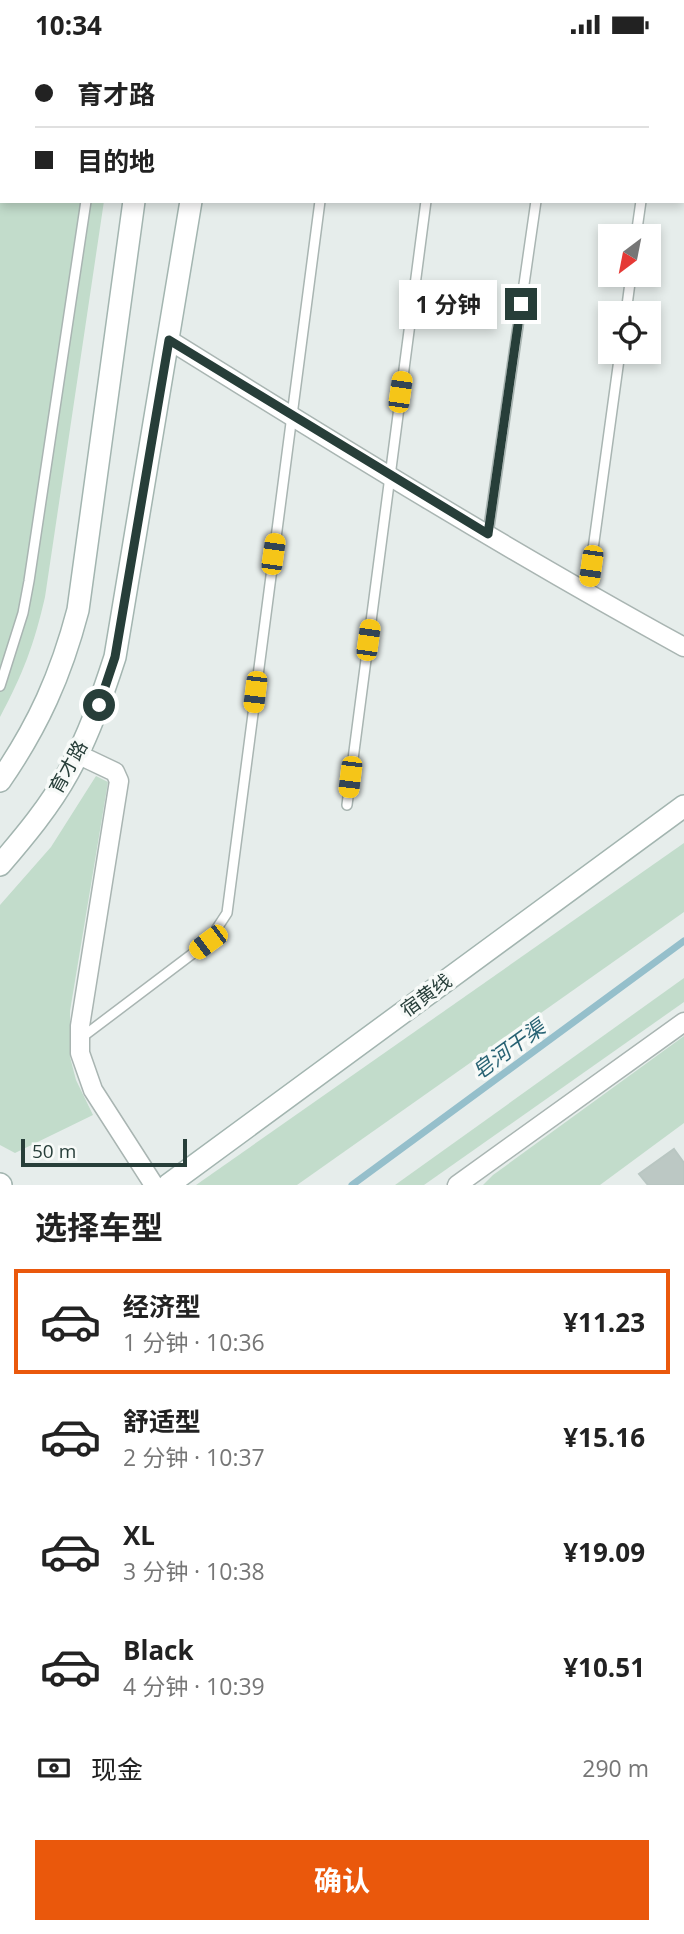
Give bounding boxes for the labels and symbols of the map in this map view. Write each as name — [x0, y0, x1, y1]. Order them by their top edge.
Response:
north arrow — [598, 224, 662, 287]
callout: 1 分钟 — [398, 279, 496, 329]
route end — [505, 288, 537, 320]
car — [387, 370, 414, 414]
car — [260, 532, 287, 576]
car — [578, 544, 605, 588]
car — [355, 618, 382, 662]
car — [243, 670, 268, 714]
route start — [83, 689, 115, 721]
street label: 育才路 — [43, 736, 93, 798]
car — [338, 755, 363, 799]
car — [185, 921, 232, 963]
street label: 宿黄线 — [395, 968, 457, 1022]
water label: 皂河干渠 — [466, 1011, 553, 1085]
scale bar — [21, 1136, 187, 1168]

